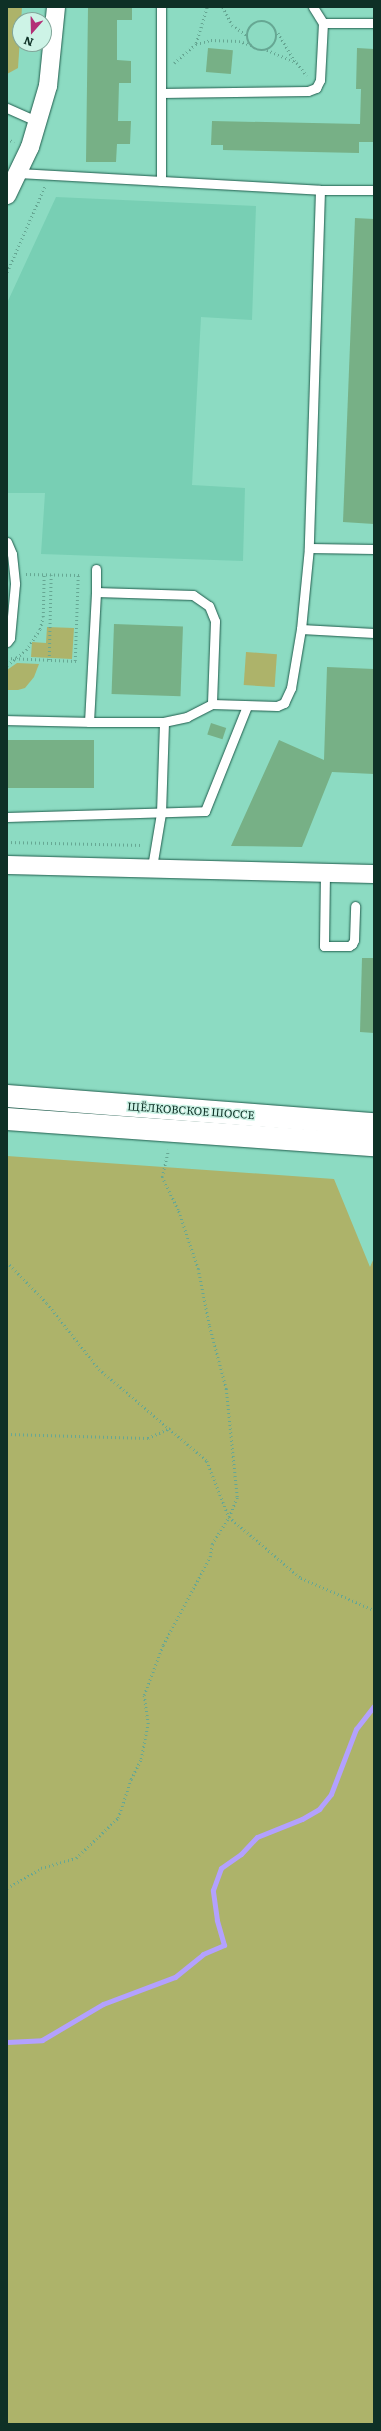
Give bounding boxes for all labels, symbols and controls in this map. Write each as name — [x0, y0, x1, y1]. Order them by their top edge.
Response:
north arrow — [12, 12, 52, 52]
text: N — [21, 33, 35, 51]
street label: ЩЁЛКОВСКОЕ ШОССЕ — [127, 1099, 255, 1121]

